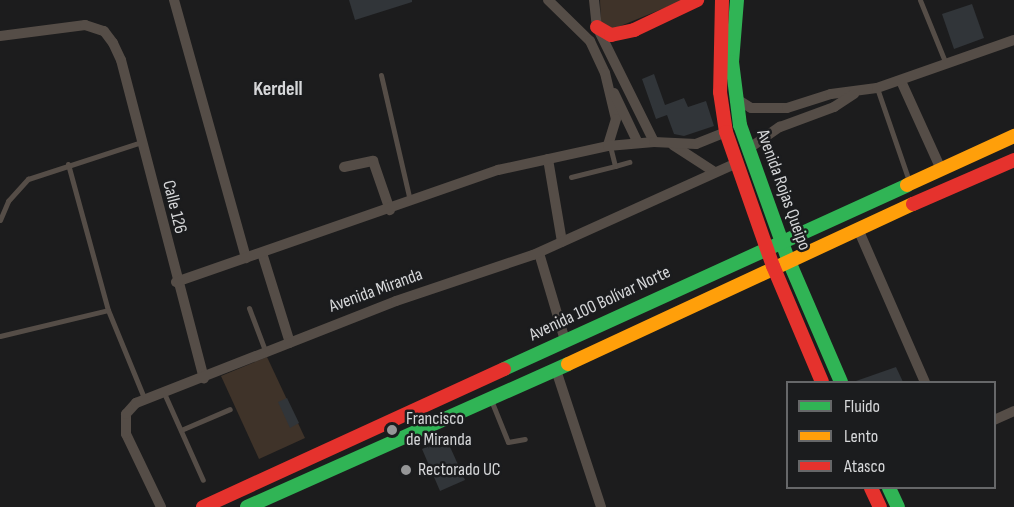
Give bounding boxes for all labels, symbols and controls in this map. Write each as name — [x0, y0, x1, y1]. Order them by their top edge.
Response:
district label: Kerdell — [253, 77, 303, 101]
street label: Avenida Rojas Queipo — [751, 127, 815, 253]
street label: Calle 126 — [157, 178, 191, 236]
street label: Avenida 100 Bolívar Norte — [526, 262, 674, 346]
street label: Avenida Miranda — [326, 264, 426, 318]
legend — [786, 381, 996, 489]
text: Fluido — [844, 396, 880, 417]
place label: Francisco de Miranda — [406, 409, 472, 452]
marker: Francisco de Miranda — [383, 421, 401, 439]
text: Lento — [844, 426, 878, 447]
text: Atasco — [844, 456, 885, 477]
place label: Rectorado UC — [418, 459, 501, 481]
marker: Rectorado UC — [399, 463, 413, 477]

